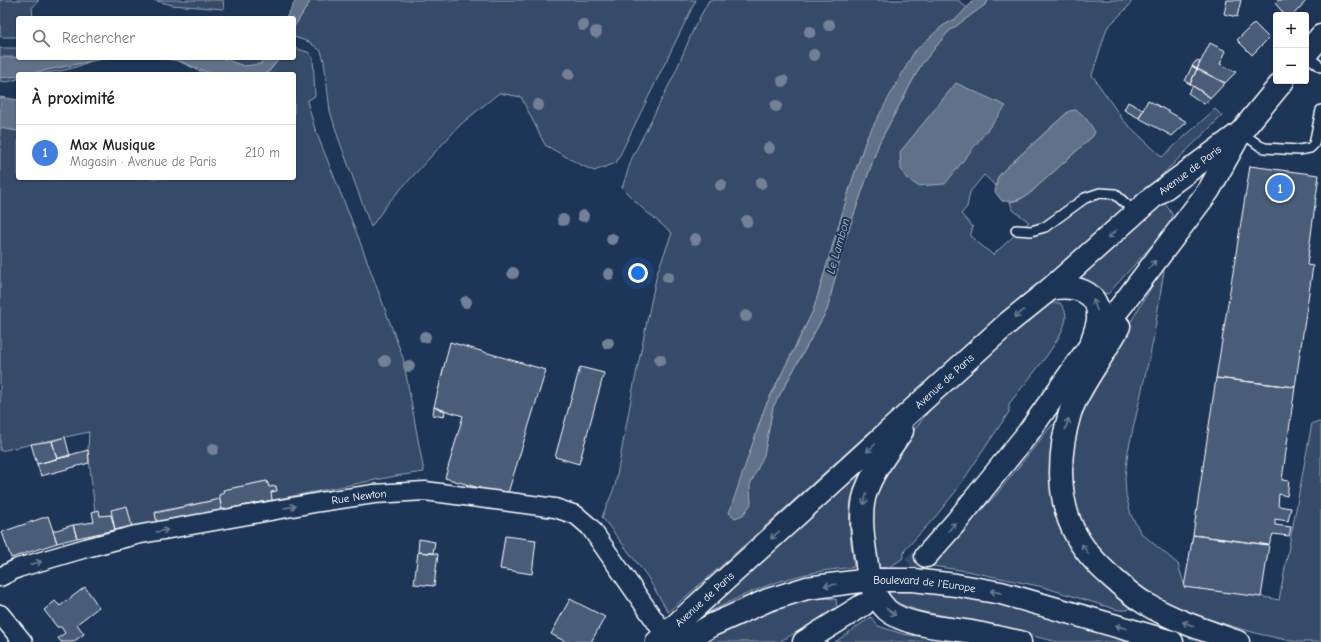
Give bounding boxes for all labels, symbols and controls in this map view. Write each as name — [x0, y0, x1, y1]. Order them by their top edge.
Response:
map controls — [1273, 12, 1309, 84]
button: + — [1273, 12, 1309, 48]
search box — [16, 16, 296, 60]
icon: search — [30, 27, 52, 49]
text: Rechercher — [62, 29, 135, 47]
button: − — [1273, 48, 1309, 84]
text: À proximité — [32, 89, 115, 108]
text: Max Musique — [70, 136, 155, 154]
street label: Avenue de Paris — [1156, 143, 1224, 198]
text: 1 — [42, 145, 48, 160]
text: 210 m — [245, 145, 280, 160]
text: Magasin · Avenue de Paris — [70, 154, 216, 169]
pin: 1 — [1267, 173, 1293, 203]
water label: Le Lambon — [823, 216, 853, 276]
one-way arrow — [1106, 229, 1117, 238]
one-way arrow — [1148, 260, 1157, 271]
your location — [628, 263, 648, 283]
one-way arrow — [1090, 300, 1098, 312]
one-way arrow — [1014, 309, 1025, 318]
street label: Avenue de Paris — [912, 351, 977, 411]
one-way arrow — [1064, 418, 1071, 431]
one-way arrow — [866, 443, 876, 453]
street label: Rue Newton — [331, 487, 387, 507]
one-way arrow — [860, 492, 868, 505]
one-way arrow — [283, 503, 296, 511]
one-way arrow — [947, 522, 957, 532]
one-way arrow — [155, 526, 168, 534]
one-way arrow — [770, 530, 780, 540]
one-way arrow — [1081, 543, 1089, 554]
one-way arrow — [29, 559, 42, 566]
street label: Avenue de Paris — [673, 569, 737, 629]
street label: Boulevard de l'Europe — [873, 574, 977, 595]
one-way arrow — [824, 581, 837, 589]
one-way arrow — [989, 588, 1002, 596]
one-way arrow — [886, 607, 897, 616]
one-way arrow — [1183, 620, 1195, 628]
one-way arrow — [1114, 623, 1127, 630]

